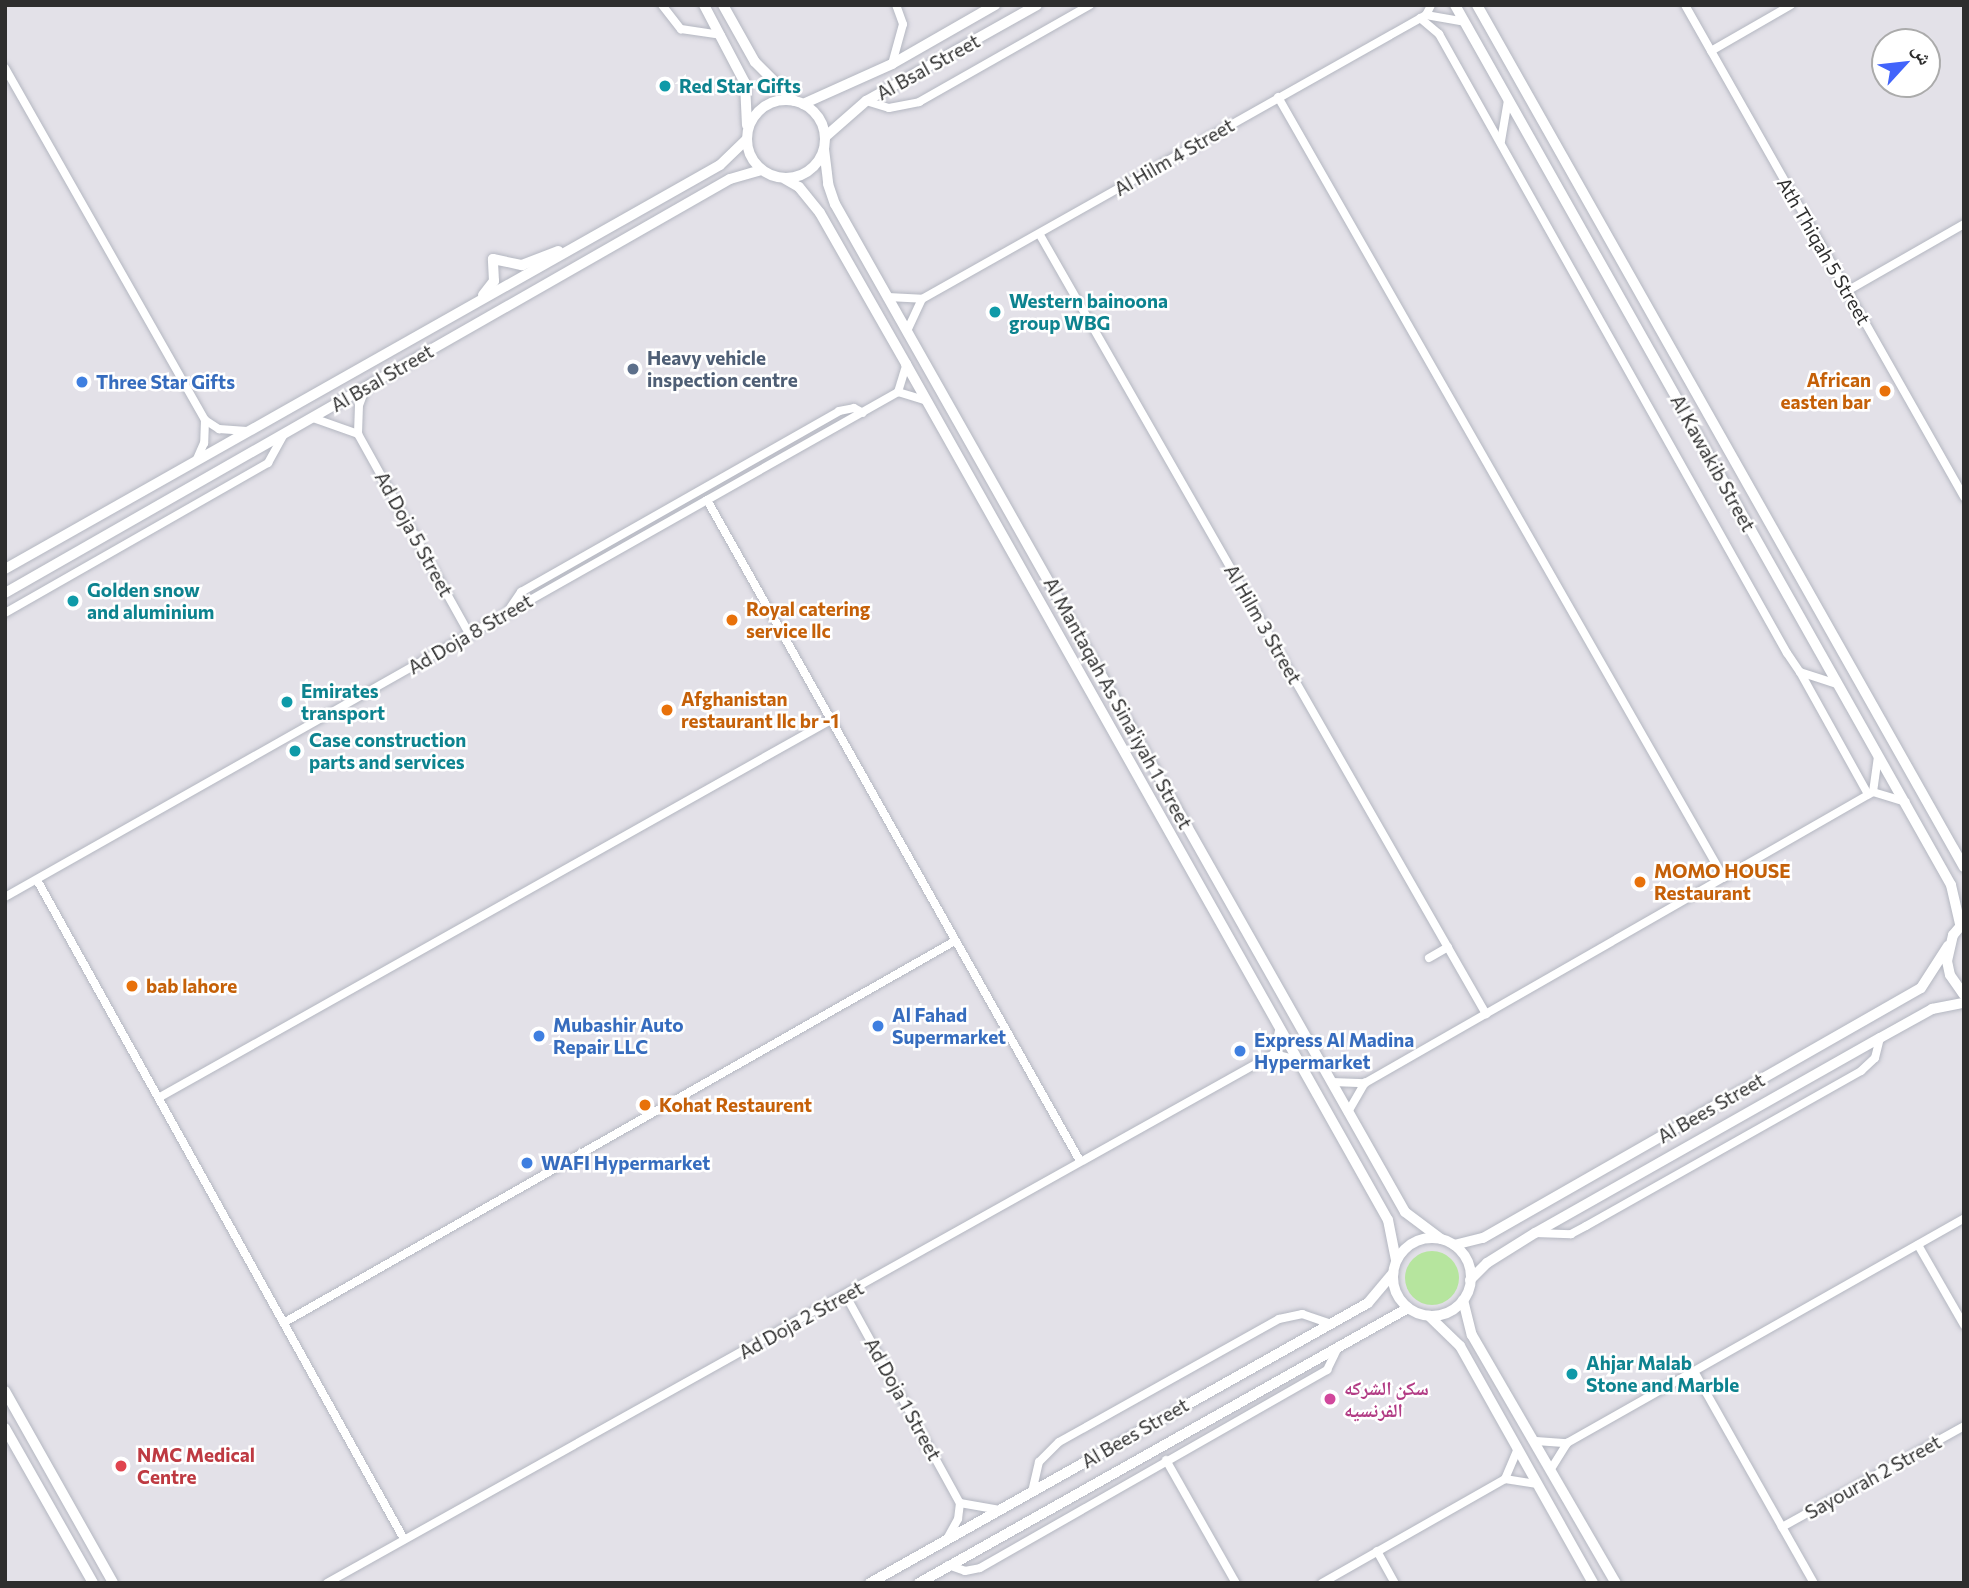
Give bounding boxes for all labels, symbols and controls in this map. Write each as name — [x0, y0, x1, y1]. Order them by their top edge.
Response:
north arrow — [1871, 28, 1941, 98]
street label: Al Bsal Street — [872, 29, 984, 105]
text: ش — [1909, 40, 1938, 68]
place label: Red Star Gifts — [679, 75, 801, 97]
marker: Red Star Gifts — [657, 78, 673, 94]
street label: Al Hilm 4 Street — [1110, 114, 1238, 200]
street label: Ath Thiqah 5 Street — [1773, 173, 1875, 329]
place label: Western bainoona group WBG — [1009, 290, 1168, 334]
marker: Western bainoona group WBG — [987, 304, 1003, 320]
street label: Al Bsal Street — [327, 339, 437, 417]
place label: Heavy vehicle inspection centre — [647, 347, 798, 391]
marker: Heavy vehicle inspection centre — [625, 361, 641, 377]
place label: African easten bar — [1781, 369, 1871, 413]
place label: Three Star Gifts — [96, 371, 235, 393]
marker: Three Star Gifts — [74, 374, 90, 390]
marker: African easten bar — [1877, 383, 1893, 399]
street label: Al Kawakib Street — [1666, 391, 1760, 535]
street label: Ad Doja 5 Street — [370, 468, 458, 600]
street label: Al Hilm 3 Street — [1220, 560, 1306, 688]
street label: Al Mantaqah As Sina'iyah 1 Street — [1039, 573, 1197, 833]
place label: Golden snow and aluminium — [87, 579, 214, 623]
street label: Ad Doja 8 Street — [404, 589, 536, 679]
marker: Golden snow and aluminium — [65, 593, 81, 609]
place label: Royal catering service llc — [746, 598, 870, 642]
marker: Royal catering service llc — [724, 612, 740, 628]
place label: Emirates transport — [301, 680, 385, 724]
place label: Afghanistan restaurant llc br -1 — [681, 688, 839, 732]
marker: Emirates transport — [279, 694, 295, 710]
marker: Afghanistan restaurant llc br -1 — [659, 702, 675, 718]
place label: Case construction parts and services — [309, 729, 466, 773]
marker: Case construction parts and services — [287, 743, 303, 759]
place label: MOMO HOUSE Restaurant — [1654, 860, 1791, 904]
marker: MOMO HOUSE Restaurant — [1632, 874, 1648, 890]
place label: bab lahore — [146, 975, 237, 997]
marker: bab lahore — [124, 978, 140, 994]
place label: Al Fahad Supermarket — [892, 1004, 1006, 1048]
place label: Mubashir Auto Repair LLC — [553, 1014, 684, 1058]
marker: Al Fahad Supermarket — [870, 1018, 886, 1034]
marker: Mubashir Auto Repair LLC — [531, 1028, 547, 1044]
place label: Express Al Madina Hypermarket — [1254, 1029, 1414, 1073]
marker: Express Al Madina Hypermarket — [1232, 1043, 1248, 1059]
street label: Al Bees Street — [1653, 1068, 1769, 1148]
place label: Kohat Restaurent — [659, 1094, 812, 1116]
marker: Kohat Restaurent — [637, 1097, 653, 1113]
place label: WAFI Hypermarket — [541, 1152, 710, 1174]
marker: WAFI Hypermarket — [519, 1155, 535, 1171]
street label: Ad Doja 2 Street — [735, 1276, 867, 1364]
street label: Ad Doja 1 Street — [860, 1334, 946, 1464]
place label: Ahjar Malab Stone and Marble — [1586, 1352, 1739, 1396]
marker: Ahjar Malab Stone and Marble — [1564, 1366, 1580, 1382]
place label: سكن الشركه الفرنسيه — [1344, 1377, 1429, 1421]
marker: سكن الشركه الفرنسيه — [1322, 1391, 1338, 1407]
street label: Al Bees Street — [1077, 1393, 1193, 1473]
street label: Sayourah 2 Street — [1801, 1430, 1945, 1524]
place label: NMC Medical Centre — [137, 1444, 255, 1488]
marker: NMC Medical Centre — [111, 1456, 131, 1476]

